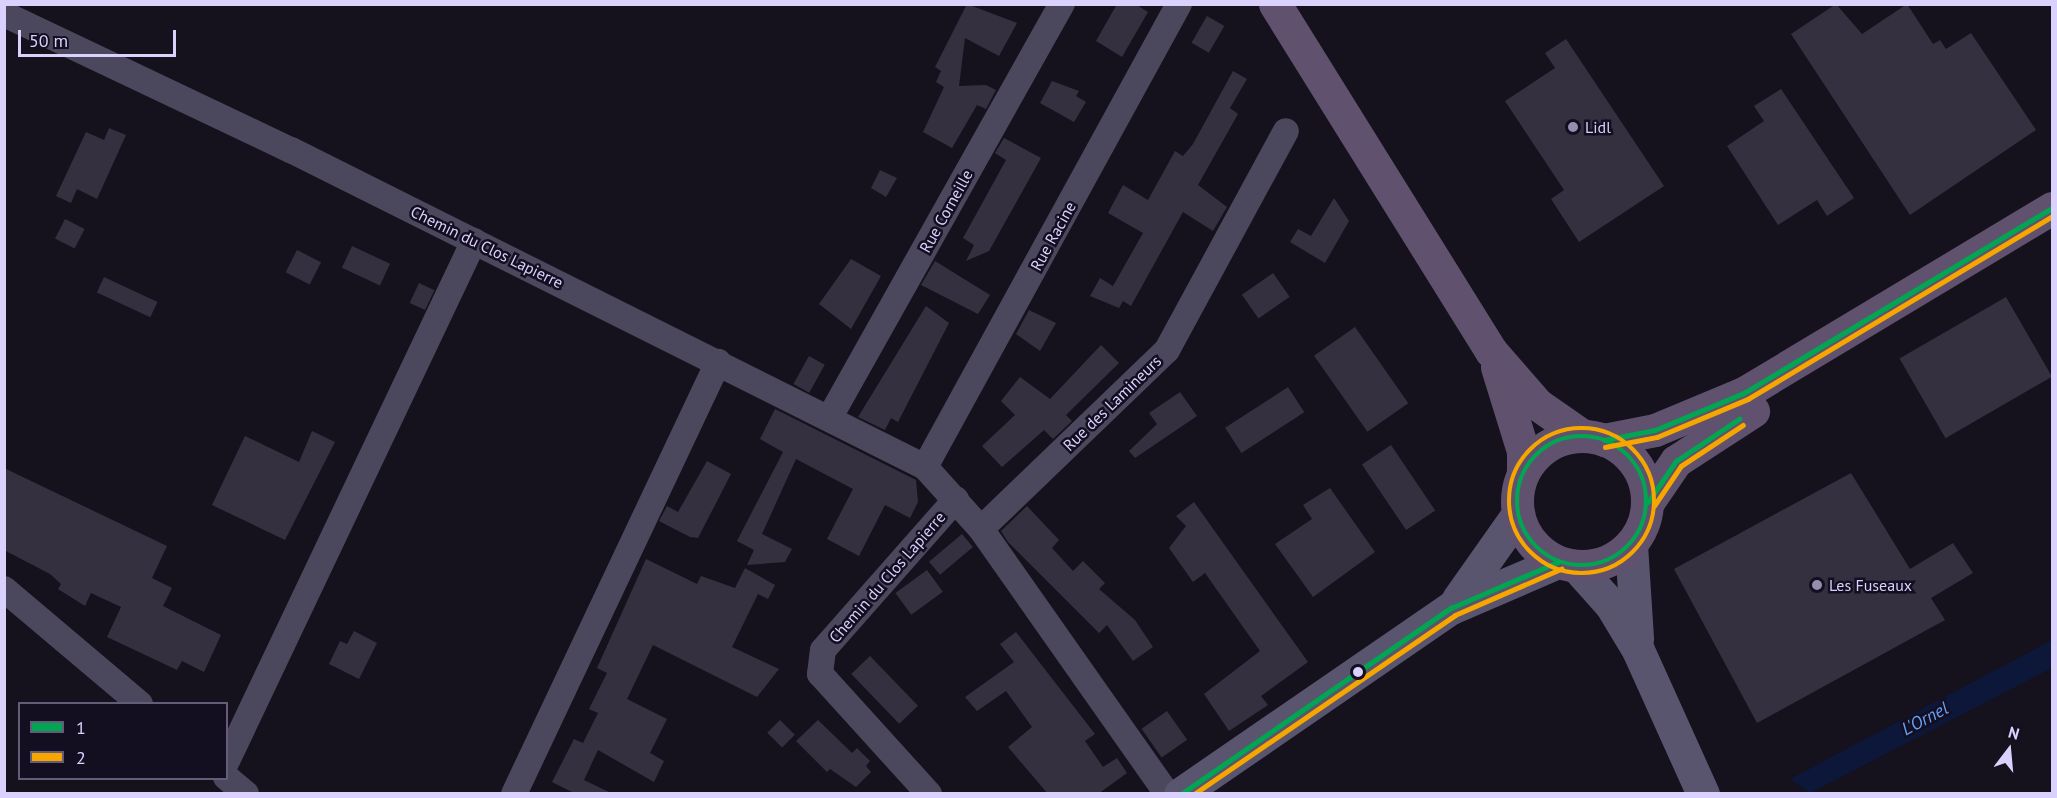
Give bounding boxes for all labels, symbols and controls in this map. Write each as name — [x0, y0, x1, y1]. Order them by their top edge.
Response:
scale bar — [21, 18, 178, 56]
text: 50 m — [29, 29, 68, 52]
place label: Lidl — [1585, 117, 1611, 137]
marker: Lidl — [1566, 120, 1580, 134]
street label: Rue Corneille — [915, 166, 977, 256]
street label: Rue Racine — [1026, 198, 1080, 274]
street label: Chemin du Clos Lapierre — [408, 202, 566, 292]
street label: Rue des Lamineurs — [1059, 351, 1165, 455]
street label: Chemin du Clos Lapierre — [825, 508, 949, 646]
place label: Les Fuseaux — [1829, 575, 1912, 595]
marker: Les Fuseaux — [1810, 578, 1824, 592]
unlabelled marker — [1352, 666, 1364, 678]
water label: L'Ornel — [1898, 698, 1952, 740]
legend — [18, 702, 228, 780]
text: 1 — [76, 716, 86, 739]
north arrow — [1979, 720, 2039, 780]
text: N — [2006, 722, 2022, 744]
text: 2 — [76, 746, 86, 769]

